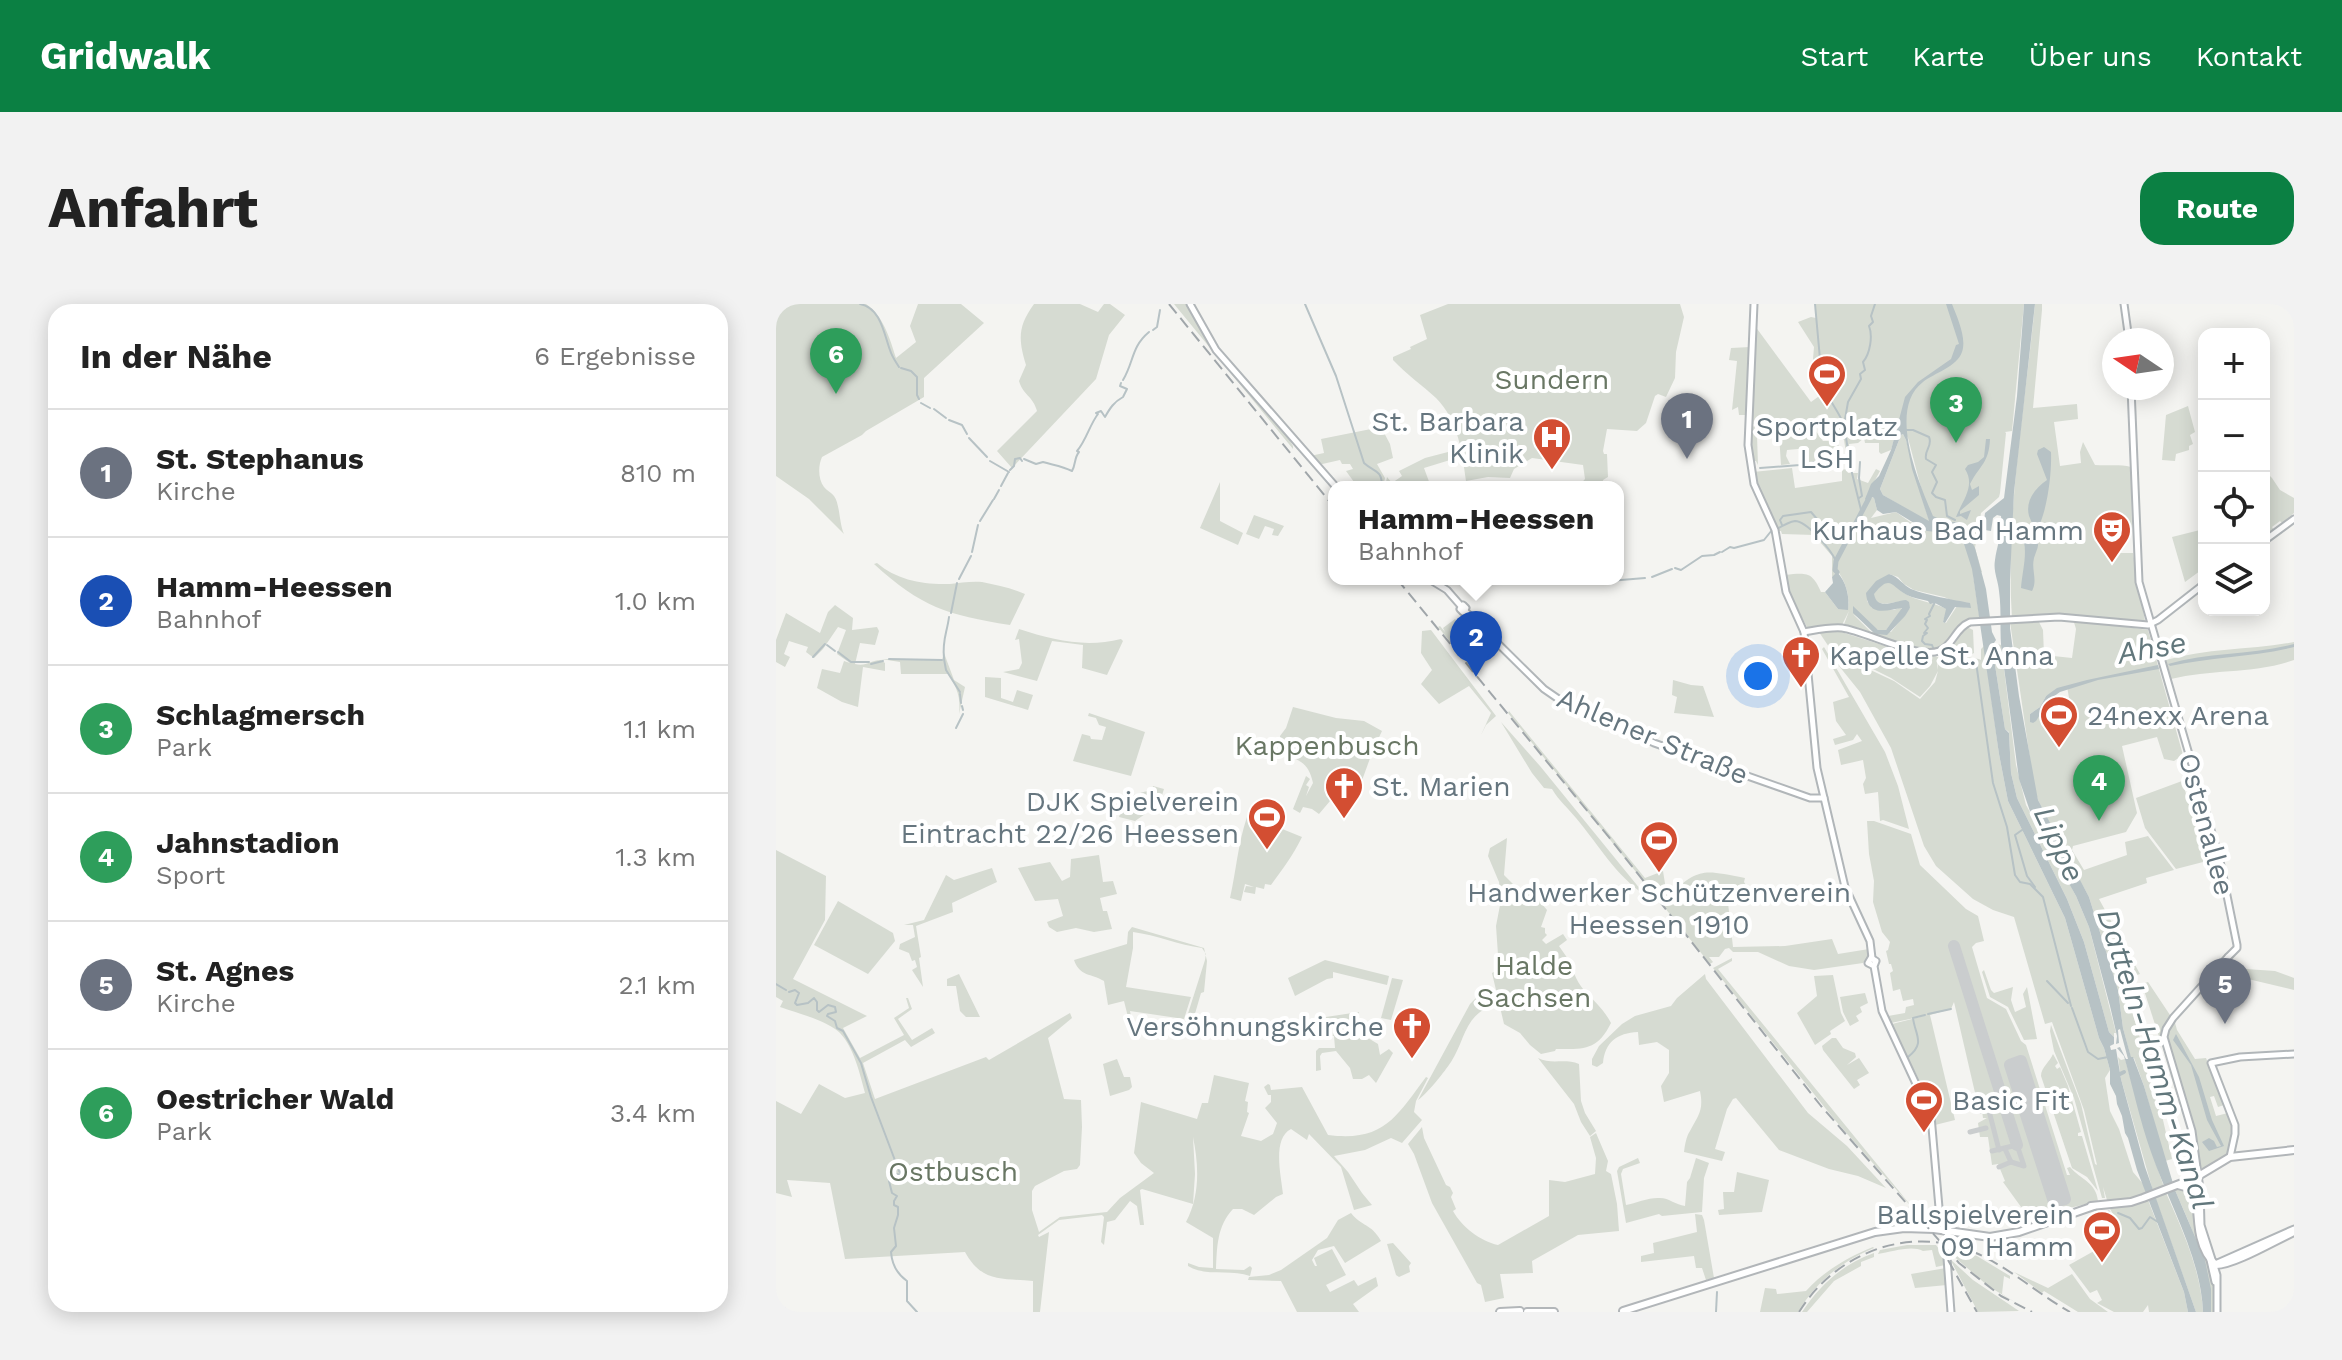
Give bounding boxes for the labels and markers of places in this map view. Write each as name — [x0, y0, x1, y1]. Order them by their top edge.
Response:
pin: 6 — [810, 328, 862, 394]
sports icon: Sportplatz LSH — [1806, 353, 1848, 408]
pin: 3 — [1930, 377, 1982, 443]
pin: 1 — [1661, 393, 1713, 459]
place label: St. Barbara Klinik — [1371, 405, 1524, 470]
place label: Sportplatz LSH — [1756, 410, 1898, 475]
hospital icon: St. Barbara Klinik — [1531, 416, 1573, 471]
theatre icon: Kurhaus Bad Hamm — [2091, 509, 2133, 564]
place label: Kurhaus Bad Hamm — [1812, 514, 2084, 547]
pin: 2 — [1450, 611, 1502, 677]
church icon: Kapelle St. Anna — [1780, 634, 1822, 689]
place label: Kapelle St. Anna — [1829, 639, 2054, 672]
sports icon: 24nexx Arena — [2038, 694, 2080, 749]
place label: 24nexx Arena — [2087, 699, 2269, 732]
pin: 4 — [2073, 755, 2125, 821]
church icon: St. Marien — [1323, 765, 1365, 820]
place label: St. Marien — [1372, 770, 1511, 803]
place label: DJK Spielverein Eintracht 22/26 Heessen — [900, 785, 1239, 850]
sports icon: DJK Spielverein Eintracht 22/26 Heessen — [1246, 796, 1288, 851]
sports icon: Handwerker Schützenverein Heessen 1910 — [1638, 819, 1680, 874]
place label: Handwerker Schützenverein Heessen 1910 — [1467, 876, 1851, 941]
pin: 5 — [2199, 958, 2251, 1024]
church icon: Versöhnungskirche — [1391, 1005, 1433, 1060]
place label: Versöhnungskirche — [1126, 1010, 1384, 1043]
sports icon: Basic Fit — [1903, 1079, 1945, 1134]
place label: Basic Fit — [1952, 1084, 2070, 1117]
place label: Ballspielverein 09 Hamm — [1876, 1198, 2074, 1263]
sports icon: Ballspielverein 09 Hamm — [2081, 1209, 2123, 1264]

